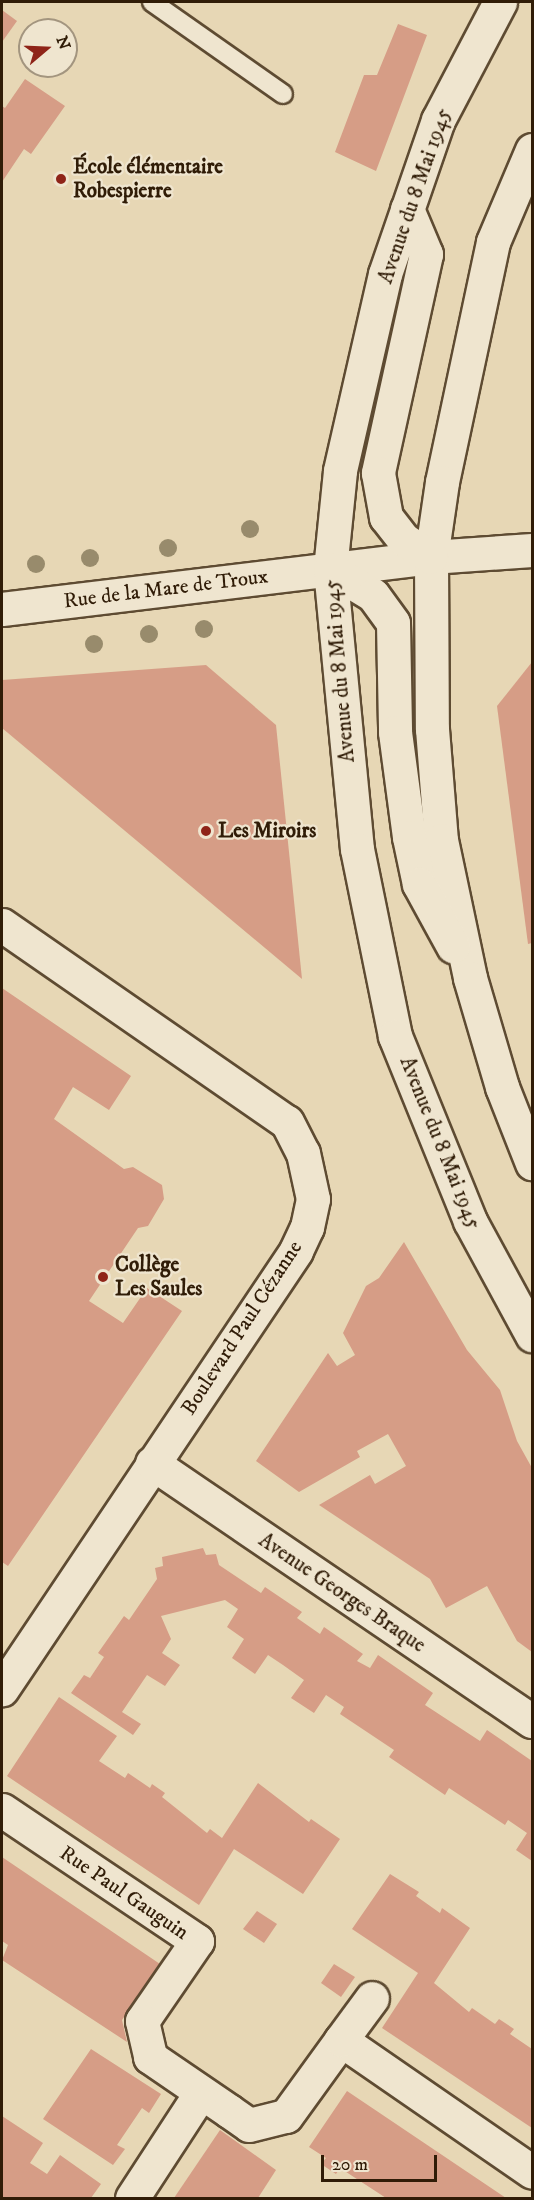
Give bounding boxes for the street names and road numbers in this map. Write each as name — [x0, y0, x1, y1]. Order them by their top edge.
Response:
street label: Avenue du 8 Mai 1945 — [373, 105, 457, 287]
street label: Rue de la Mare de Troux — [62, 564, 270, 614]
street label: Avenue du 8 Mai 1945 — [319, 578, 361, 764]
street label: Avenue du 8 Mai 1945 — [394, 1053, 486, 1233]
street label: Boulevard Paul Cézanne — [176, 1236, 308, 1420]
street label: Avenue Georges Braque — [254, 1528, 430, 1658]
street label: Rue Paul Gauguin — [55, 1841, 193, 1945]

